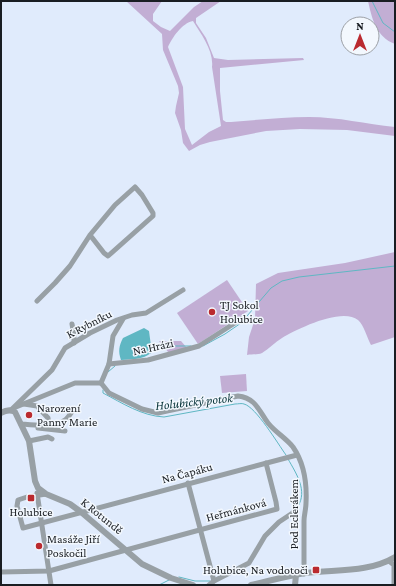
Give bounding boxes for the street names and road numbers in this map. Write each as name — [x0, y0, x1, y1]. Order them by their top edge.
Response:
street label: K Rybníku — [64, 306, 114, 341]
street label: Na Hrázi — [131, 336, 175, 358]
street label: Na Čapáku — [160, 459, 215, 487]
street label: Pod Eclerákem — [287, 478, 301, 549]
street label: K Rotundě — [78, 495, 126, 537]
street label: Heřmánková — [204, 495, 268, 525]

